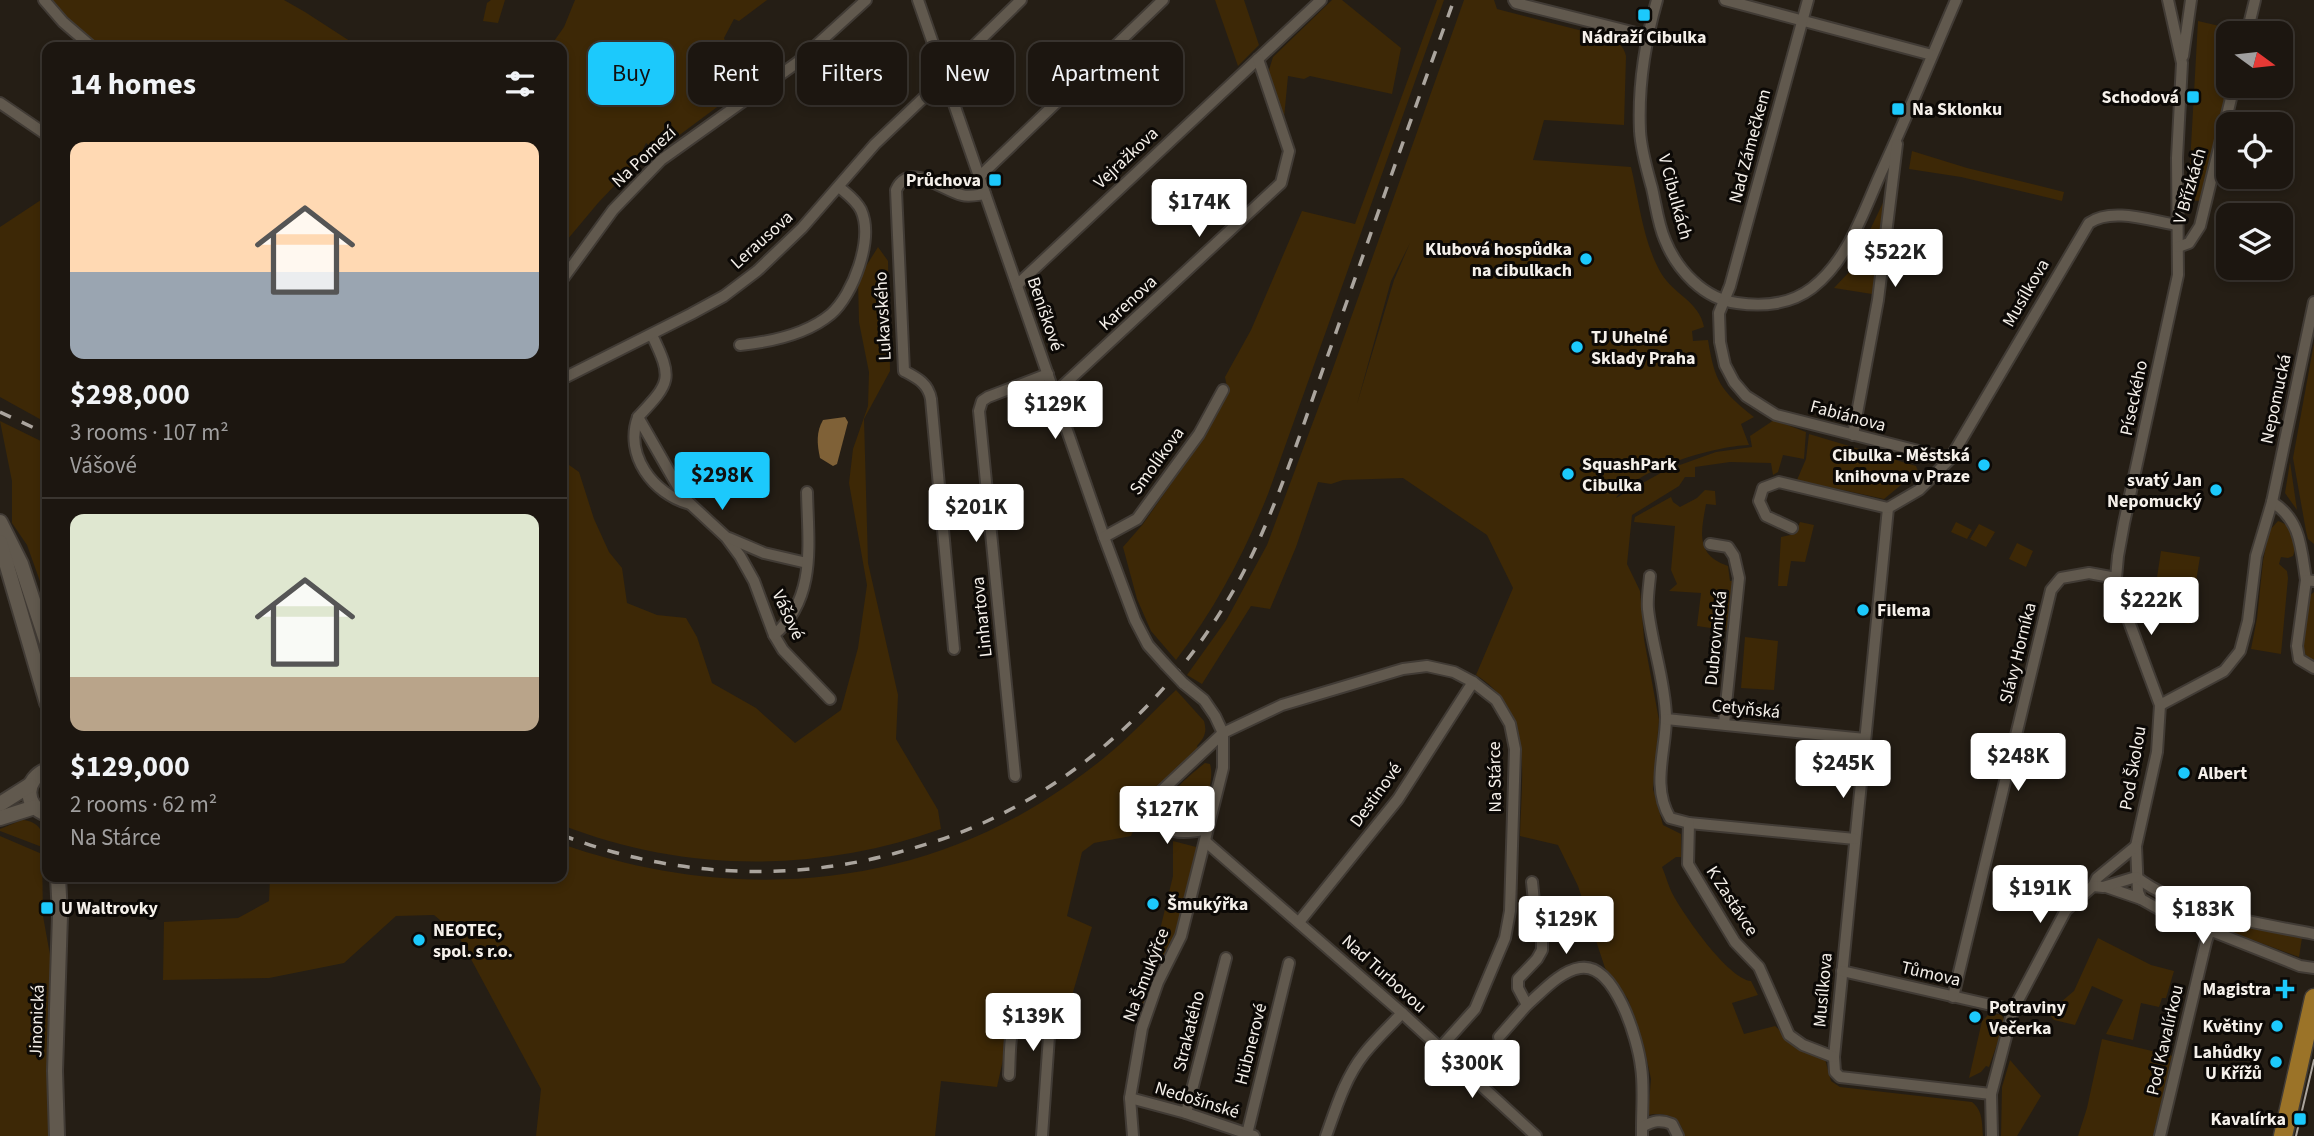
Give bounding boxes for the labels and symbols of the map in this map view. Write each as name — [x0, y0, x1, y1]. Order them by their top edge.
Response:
marker: Nádraží Cibulka — [1636, 7, 1652, 23]
north arrow — [2216, 21, 2292, 98]
place label: Nádraží Cibulka — [1581, 25, 1707, 50]
place label: Schodová — [2102, 85, 2179, 110]
street label: Nad Zámečkem — [1723, 86, 1777, 206]
marker: Schodová — [2185, 89, 2201, 105]
place label: Na Sklonku — [1912, 97, 2002, 122]
marker: Na Sklonku — [1890, 101, 1906, 117]
street label: Na Pomezí — [606, 120, 682, 193]
street label: Vejražkova — [1088, 121, 1164, 195]
street label: V Břízkách — [2167, 145, 2213, 227]
street label: V Cibulkách — [1652, 151, 1698, 243]
place label: Průchova — [906, 168, 981, 193]
marker: Průchova — [987, 172, 1003, 188]
pin: $174K — [1150, 180, 1248, 239]
street label: Lerausova — [725, 205, 799, 275]
pin: $522K — [1846, 230, 1944, 289]
place label: Klubová hospůdka na cibulkach — [1425, 237, 1572, 283]
marker: Klubová hospůdka na cibulkach — [1578, 251, 1594, 267]
street label: Musílkova — [1996, 254, 2056, 332]
street label: Karenova — [1093, 270, 1163, 336]
street label: Lukavského — [868, 271, 898, 361]
street label: Beníškové — [1021, 274, 1069, 354]
place label: TJ Uhelné Sklady Praha — [1591, 325, 1695, 371]
marker: TJ Uhelné Sklady Praha — [1569, 339, 1585, 355]
street label: Nepomucká — [2254, 352, 2298, 446]
street label: Píseckého — [2114, 358, 2154, 438]
pin: $129K — [1006, 382, 1104, 441]
street label: Fabiánova — [1807, 394, 1889, 438]
street label: Smolíkova — [1124, 422, 1190, 500]
place label: Cibulka - Městská knihovna v Praze — [1832, 443, 1970, 489]
pin: $298K — [673, 452, 771, 512]
place label: SquashPark Cibulka — [1582, 452, 1677, 498]
marker: Cibulka - Městská knihovna v Praze — [1976, 457, 1992, 473]
marker: SquashPark Cibulka — [1560, 466, 1576, 482]
place label: svatý Jan Nepomucký — [2107, 468, 2203, 514]
marker: svatý Jan Nepomucký — [2208, 482, 2224, 498]
pin: $201K — [927, 484, 1025, 544]
street label: Linhartova — [965, 576, 999, 658]
pin: $222K — [2102, 578, 2200, 637]
street label: Vášové — [766, 586, 810, 644]
street label: Dubrovnická — [1699, 589, 1733, 687]
place label: Filema — [1877, 598, 1931, 623]
street label: Slávy Horníka — [1993, 600, 2043, 706]
marker: Filema — [1855, 602, 1871, 618]
street label: Cetyňská — [1711, 693, 1781, 725]
street label: Pod Školou — [2113, 724, 2153, 812]
pin: $248K — [1969, 734, 2067, 793]
pin: $245K — [1794, 740, 1892, 800]
street label: Na Stárce — [1482, 741, 1508, 813]
street label: Destinové — [1344, 757, 1408, 832]
place label: Albert — [2197, 761, 2247, 786]
marker: Albert — [2176, 765, 2192, 781]
pin: $127K — [1118, 786, 1216, 846]
street label: K Zastávce — [1700, 861, 1764, 941]
pin: $191K — [1991, 866, 2089, 925]
pin: $183K — [2154, 886, 2252, 946]
place label: Šmukýřka — [1167, 892, 1248, 917]
place label: U Waltrovky — [61, 896, 159, 921]
marker: Šmukýřka — [1145, 896, 1161, 912]
pin: $129K — [1517, 897, 1615, 956]
marker: U Waltrovky — [39, 900, 55, 916]
place label: NEOTEC, spol. s r.o. — [433, 918, 513, 964]
street label: Na Šmukýřce — [1117, 924, 1175, 1026]
street label: Nad Turbovou — [1336, 929, 1432, 1019]
marker: NEOTEC, spol. s r.o. — [411, 932, 427, 948]
street label: Musílkova — [1807, 952, 1839, 1028]
street label: Tůmova — [1899, 955, 1963, 993]
place label: Magistra — [2203, 977, 2271, 1002]
marker: Magistra — [2277, 981, 2293, 997]
street label: Pod Kavalírkou — [2140, 982, 2190, 1098]
street label: Jinonická — [23, 984, 51, 1058]
street label: Strakatého — [1167, 988, 1211, 1074]
pin: $139K — [984, 993, 1082, 1053]
place label: Potraviny Večerka — [1988, 995, 2067, 1041]
street label: Hübnerové — [1229, 1001, 1273, 1087]
marker: Potraviny Večerka — [1967, 1009, 1983, 1025]
place label: Květiny — [2203, 1014, 2264, 1039]
marker: Květiny — [2269, 1018, 2285, 1034]
pin: $300K — [1423, 1040, 1521, 1100]
place label: Lahůdky U Křížů — [2193, 1040, 2263, 1086]
marker: Lahůdky U Křížů — [2268, 1054, 2284, 1070]
street label: Nedošínské — [1152, 1075, 1242, 1125]
place label: Kavalírka — [2210, 1107, 2286, 1132]
marker: Kavalírka — [2292, 1111, 2308, 1127]

